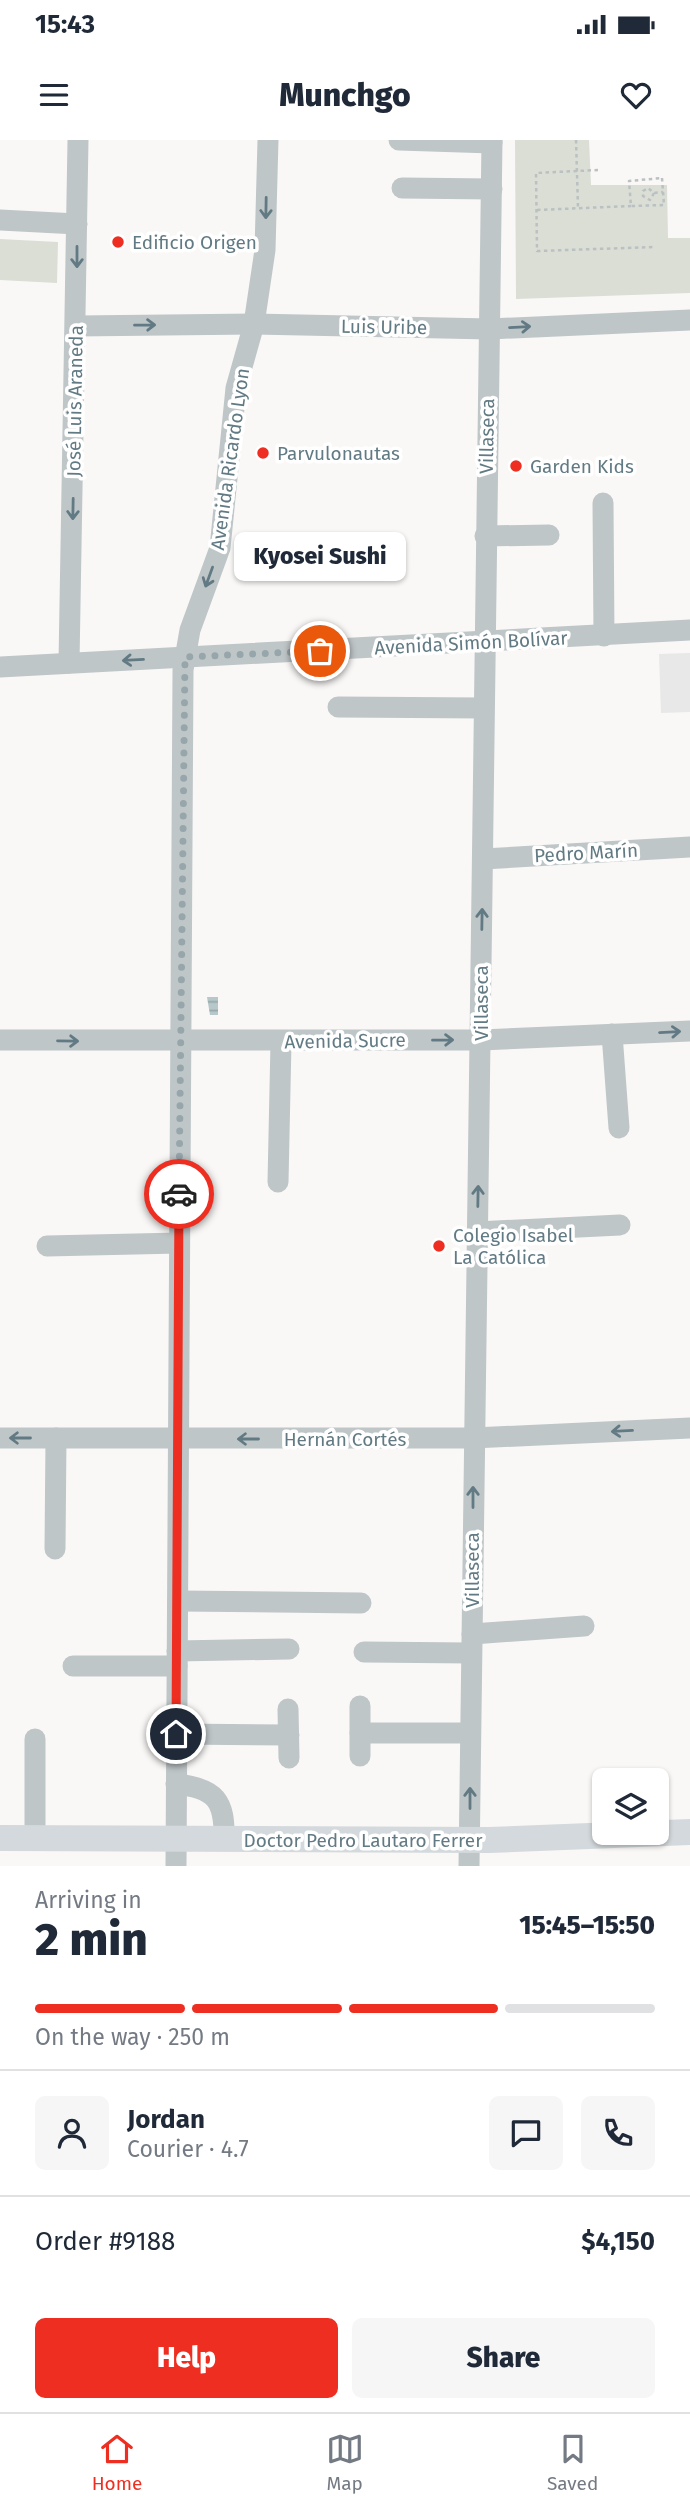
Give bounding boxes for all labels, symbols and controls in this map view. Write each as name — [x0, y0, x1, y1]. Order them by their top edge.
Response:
text: 15:43 — [35, 9, 95, 40]
icon: menu — [35, 76, 73, 114]
text: Munchgo — [279, 76, 411, 114]
icon: heart — [617, 76, 655, 114]
one-way arrow — [259, 196, 273, 219]
place label: Edificio Origen — [132, 231, 257, 254]
marker: Edificio Origen — [110, 234, 126, 250]
one-way arrow — [70, 245, 84, 268]
street label: Luis Uribe — [341, 315, 427, 339]
one-way arrow — [133, 318, 156, 332]
one-way arrow — [508, 321, 531, 334]
street label: José Luis Araneda — [62, 325, 88, 477]
street label: Avenida Ricardo Lyon — [206, 366, 254, 552]
street label: Villaseca — [475, 398, 499, 474]
place label: Parvulonautas — [277, 442, 400, 465]
marker: Parvulonautas — [255, 445, 271, 461]
place label: Garden Kids — [530, 455, 634, 478]
marker: Garden Kids — [508, 458, 524, 474]
one-way arrow — [66, 497, 79, 520]
callout: Kyosei Sushi — [234, 532, 406, 581]
text: Kyosei Sushi — [254, 542, 386, 570]
one-way arrow — [202, 565, 215, 587]
pin — [290, 621, 350, 681]
street label: Avenida Simón Bolívar — [374, 626, 569, 660]
icon: bag — [301, 632, 339, 670]
one-way arrow — [121, 653, 144, 666]
street label: Pedro Marín — [533, 839, 639, 867]
one-way arrow — [475, 908, 489, 931]
street label: Villaseca — [470, 965, 493, 1041]
one-way arrow — [658, 1025, 681, 1038]
street label: Avenida Sucre — [284, 1028, 406, 1054]
one-way arrow — [431, 1033, 454, 1047]
one-way arrow — [56, 1034, 79, 1048]
courier — [144, 1159, 214, 1229]
icon: car — [160, 1175, 198, 1213]
one-way arrow — [471, 1185, 485, 1208]
place label: Colegio Isabel La Católica — [453, 1224, 574, 1269]
marker: Colegio Isabel La Católica — [431, 1238, 447, 1254]
one-way arrow — [611, 1425, 634, 1438]
street label: Hernán Cortés — [284, 1428, 406, 1451]
one-way arrow — [9, 1431, 32, 1445]
one-way arrow — [236, 1432, 259, 1446]
one-way arrow — [466, 1486, 479, 1509]
street label: Villaseca — [461, 1532, 484, 1608]
pin — [146, 1704, 206, 1764]
icon: home — [157, 1715, 195, 1753]
map controls — [592, 1768, 669, 1845]
button: layers — [592, 1768, 669, 1845]
one-way arrow — [463, 1787, 477, 1810]
street label: Doctor Pedro Lautaro Ferrer — [244, 1829, 483, 1852]
text: Arriving in — [35, 1886, 142, 1914]
text: 15:45–15:50 — [519, 1910, 655, 1941]
text: 2 min — [35, 1912, 148, 1967]
text: On the way · 250 m — [35, 2023, 230, 2051]
button: person — [35, 2096, 109, 2170]
button: chat — [489, 2096, 563, 2170]
button: phone — [581, 2096, 655, 2170]
text: Jordan — [127, 2104, 205, 2135]
text: Courier · 4.7 — [127, 2135, 249, 2163]
text: Order #9188 — [35, 2226, 175, 2257]
text: $4,150 — [581, 2226, 655, 2257]
button: Help — [35, 2318, 338, 2398]
button: Share — [352, 2318, 655, 2398]
tab: Home — [92, 2430, 142, 2495]
tab: Map — [326, 2430, 364, 2495]
tab: Saved — [547, 2430, 598, 2495]

